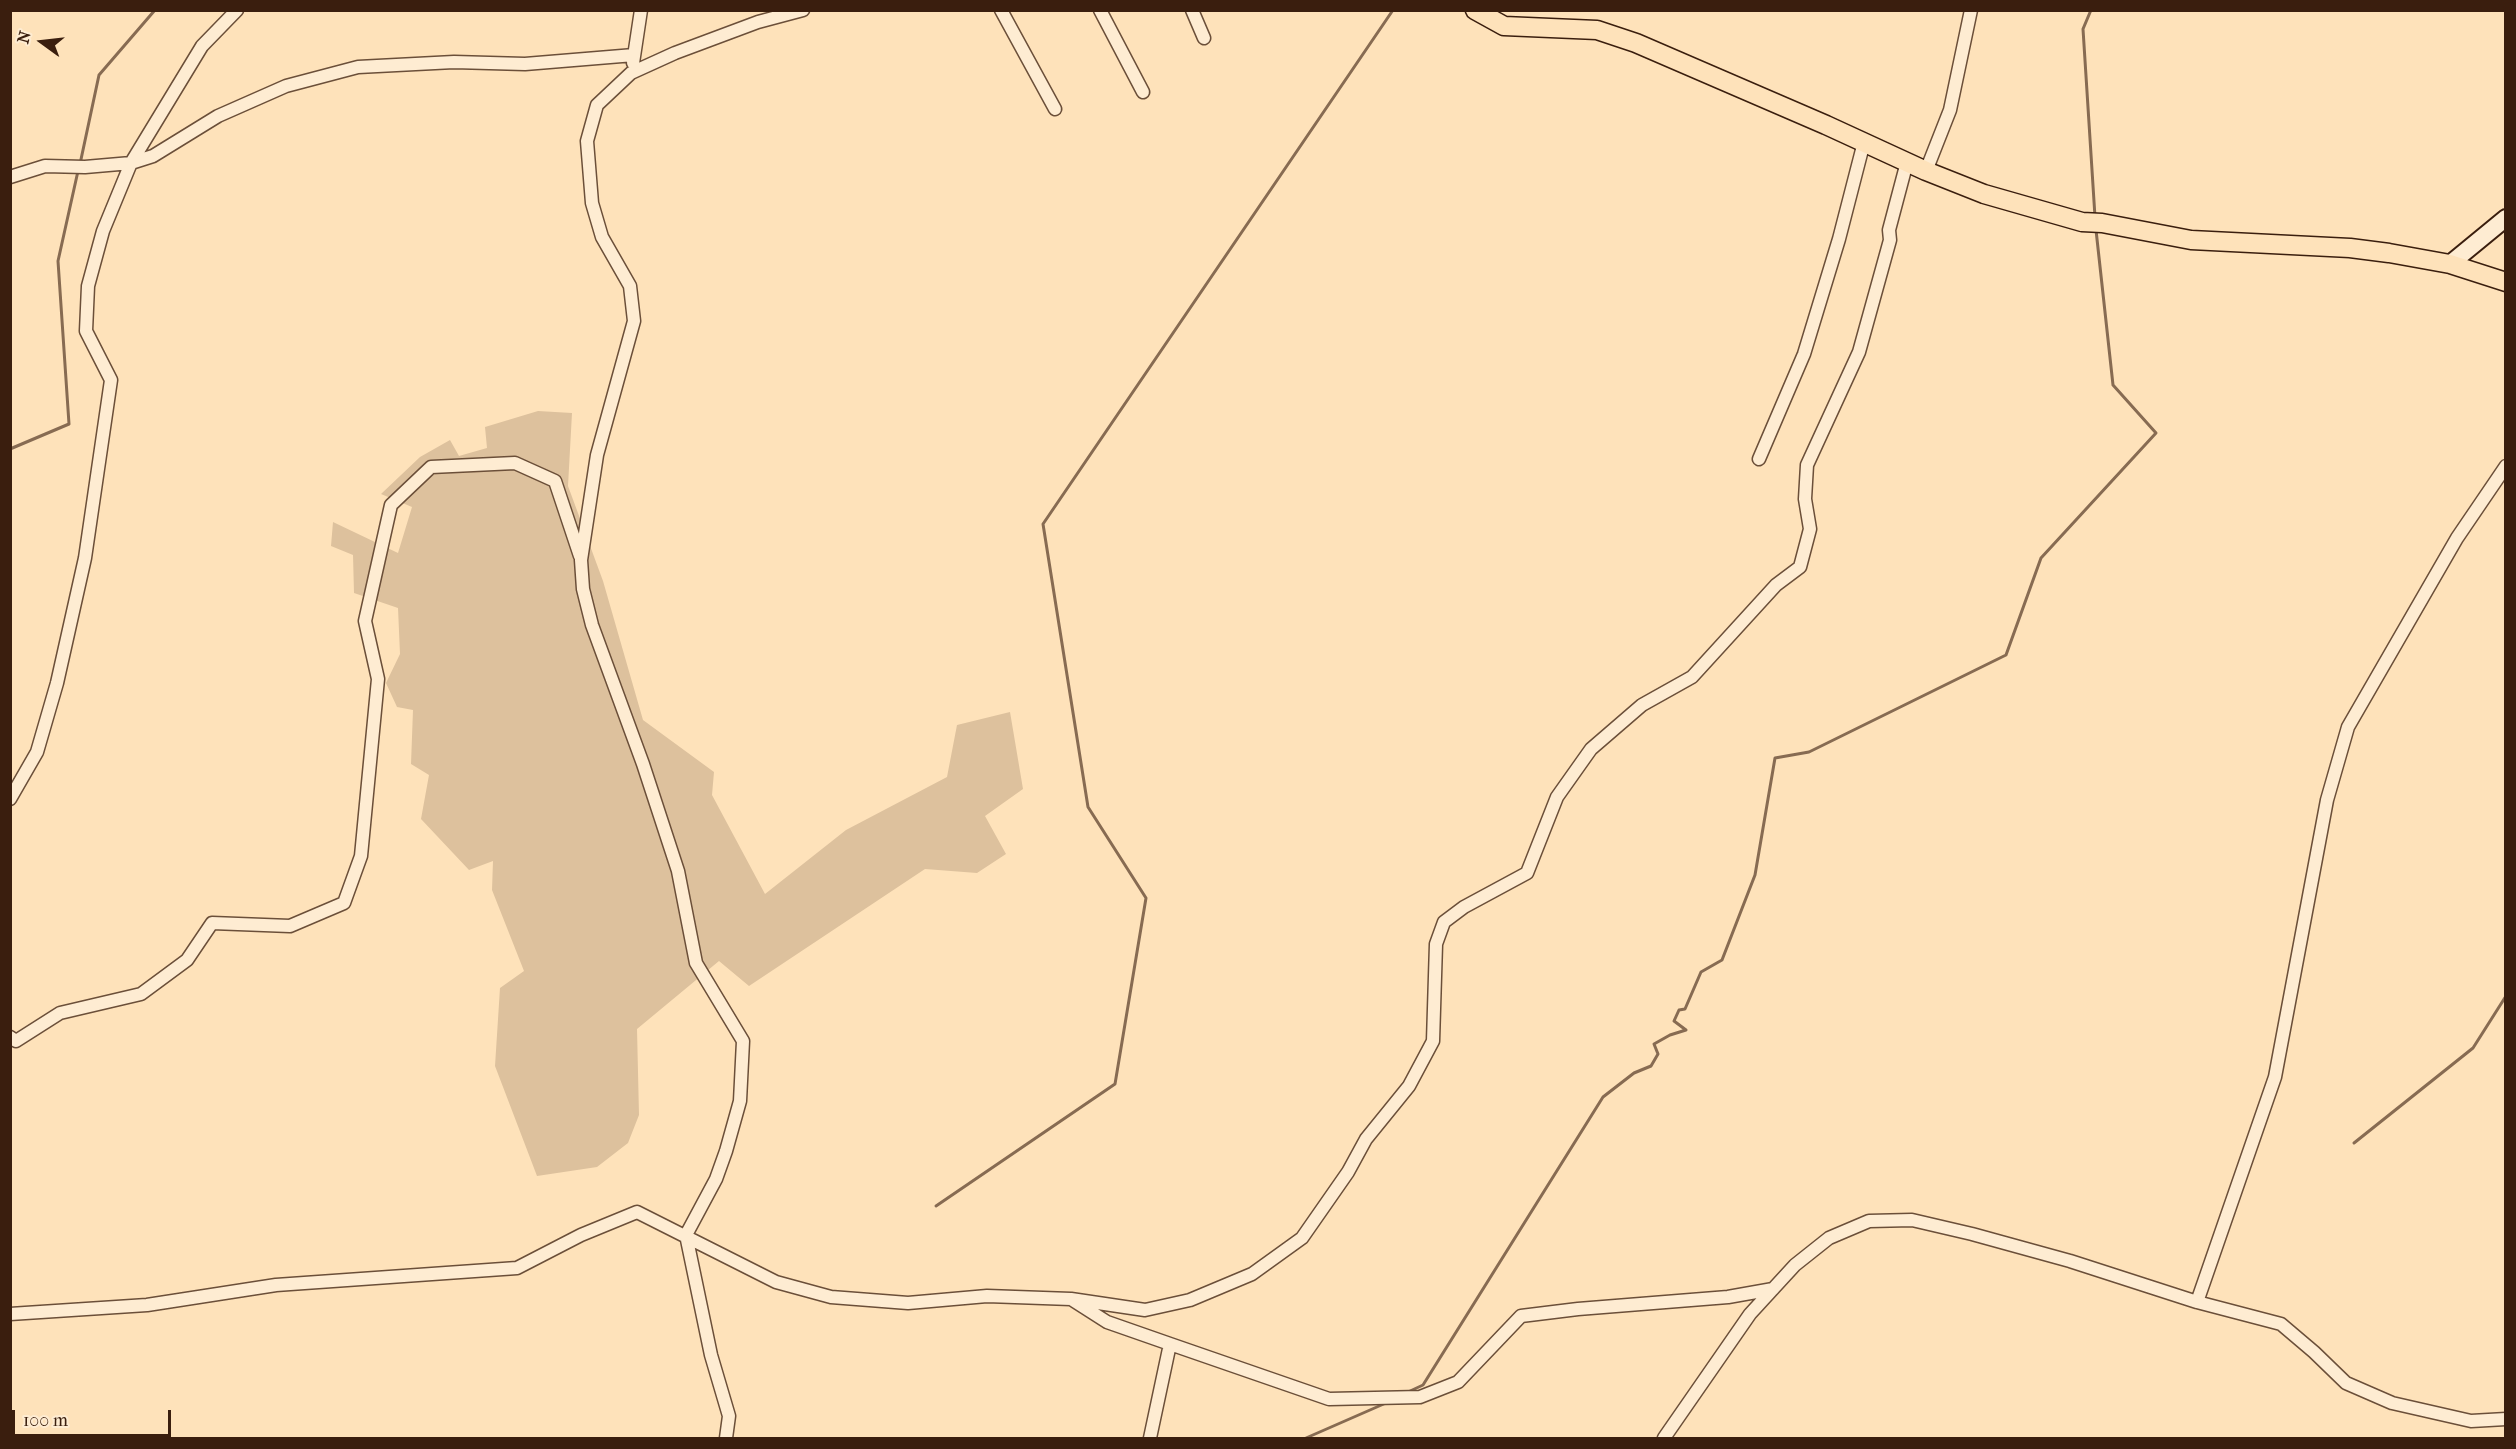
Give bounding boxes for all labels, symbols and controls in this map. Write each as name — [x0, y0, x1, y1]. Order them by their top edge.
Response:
north arrow — [12, 12, 72, 72]
text: N — [13, 29, 35, 46]
scale bar — [15, 1398, 174, 1436]
text: 100 m — [23, 1410, 68, 1431]

